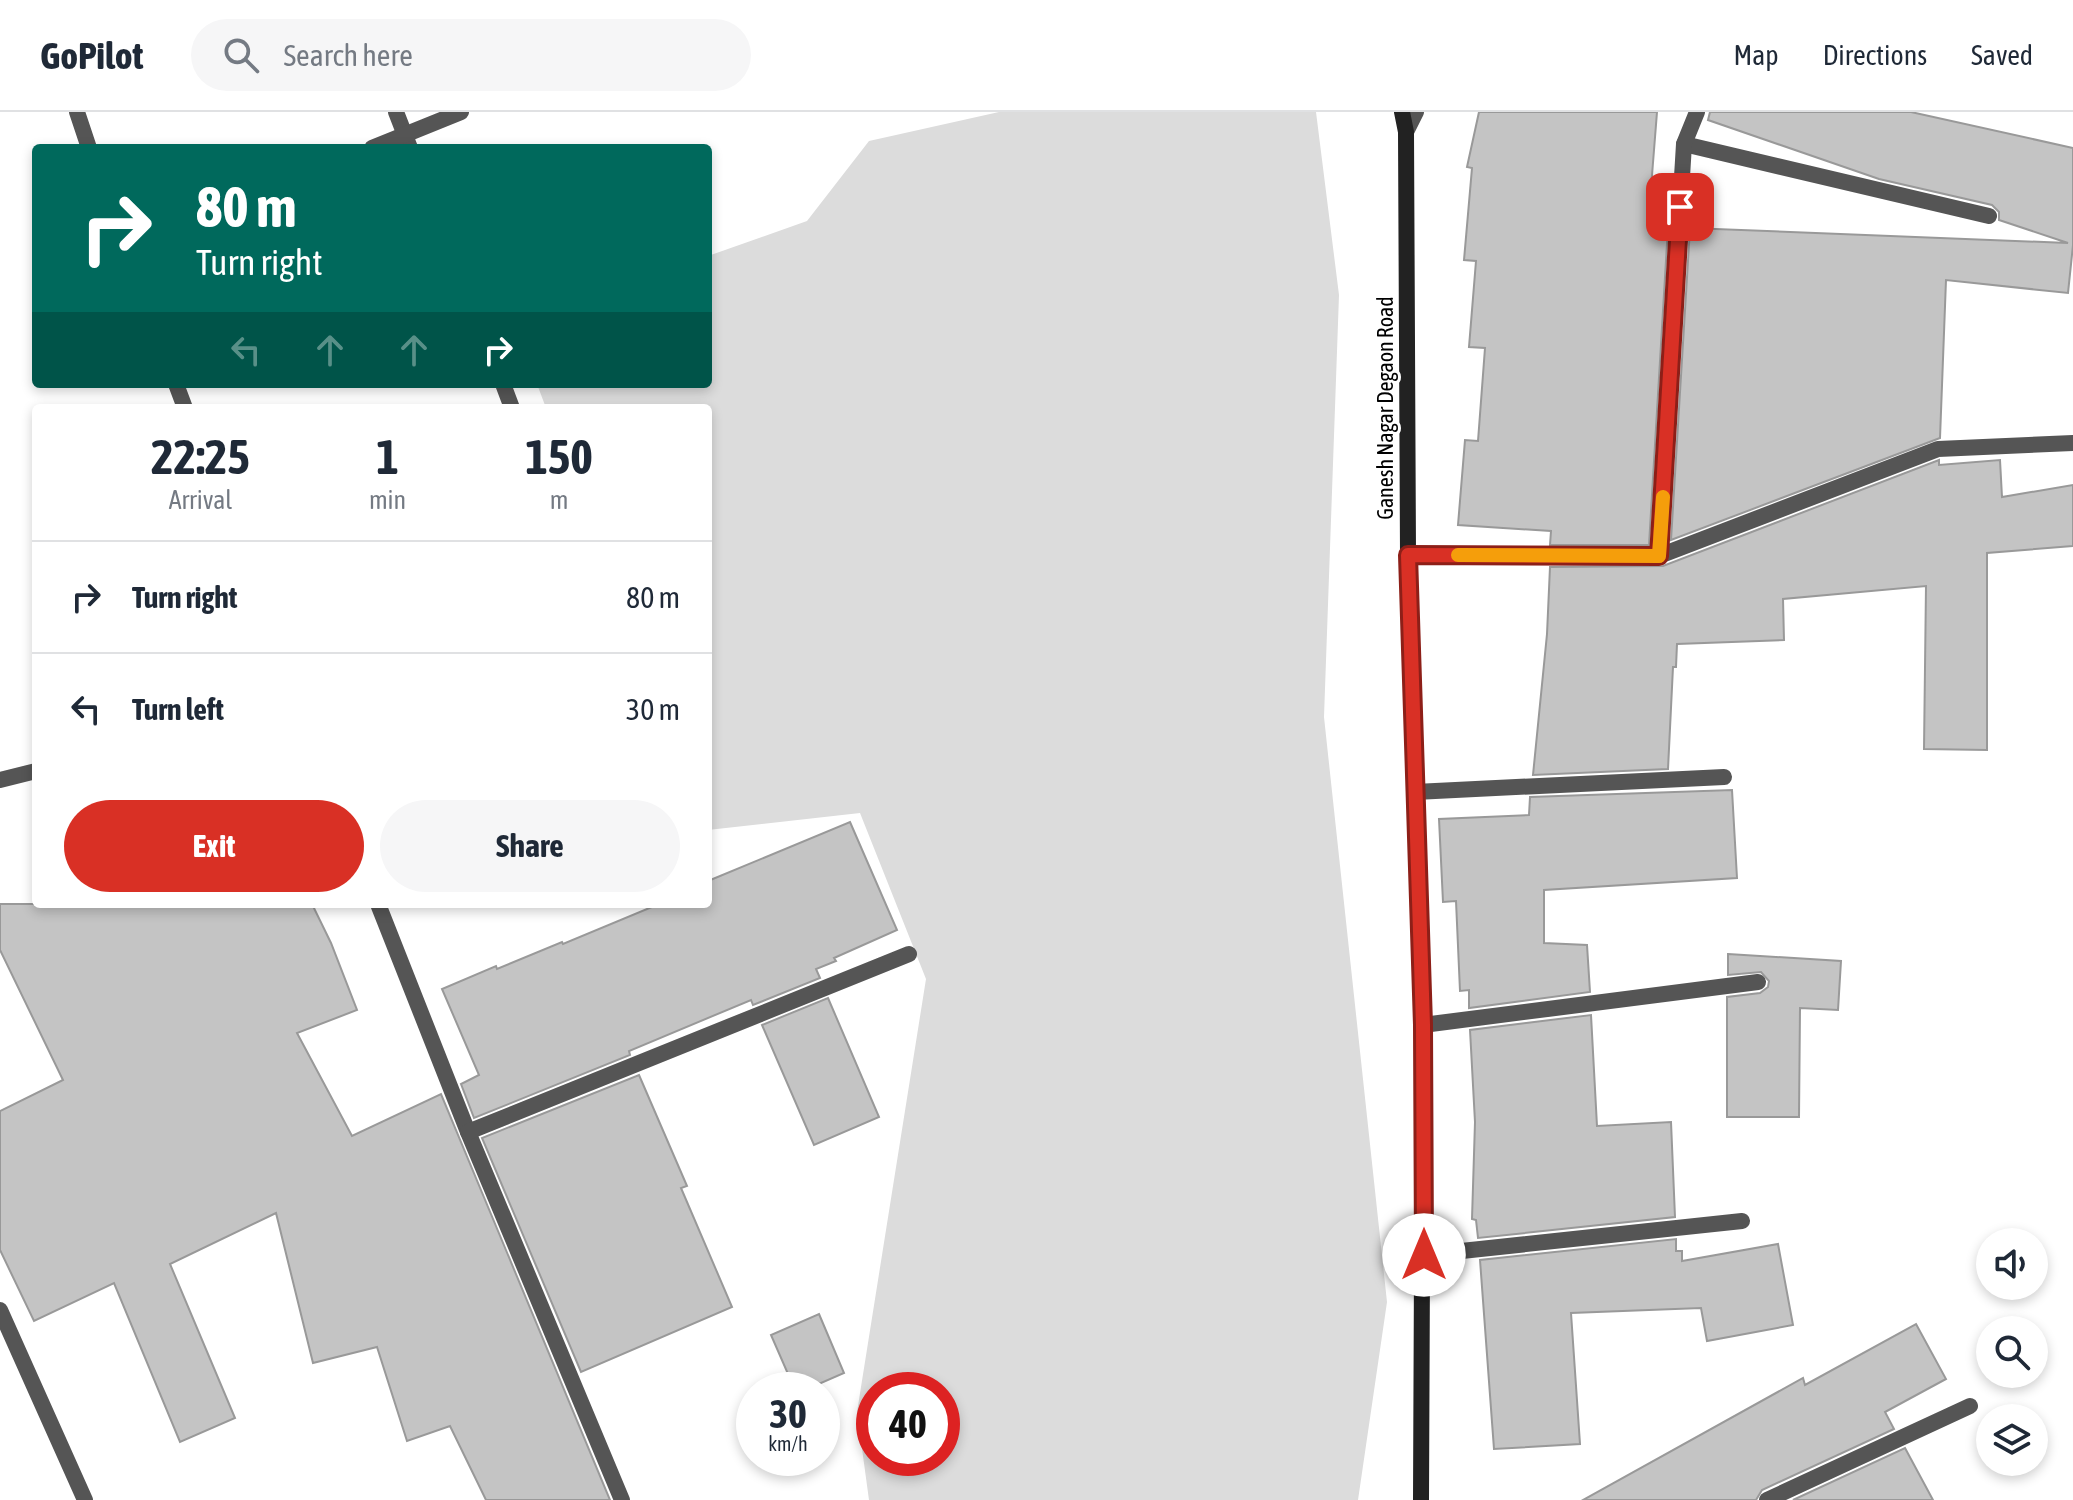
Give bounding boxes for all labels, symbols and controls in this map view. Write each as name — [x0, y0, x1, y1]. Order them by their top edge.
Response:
search box — [191, 19, 751, 91]
icon: search — [219, 33, 263, 77]
text: GoPilot — [40, 34, 143, 77]
text: Search here — [283, 38, 413, 72]
text: Map — [1734, 39, 1779, 71]
text: Directions — [1823, 39, 1927, 71]
text: Saved — [1971, 39, 2033, 71]
pin — [1646, 173, 1714, 241]
text: 80 m — [196, 175, 297, 239]
icon: right — [64, 176, 168, 280]
icon: arrive — [1658, 185, 1702, 229]
text: Turn right — [196, 241, 323, 283]
street label: Ganesh Nagar Degaon Road — [1372, 296, 1398, 520]
icon: left — [224, 328, 268, 372]
icon: ahead — [308, 328, 352, 372]
icon: ahead — [392, 328, 436, 372]
icon: right — [476, 328, 520, 372]
text: 22:25 — [151, 429, 250, 484]
text: 1 — [376, 429, 399, 484]
text: 150 — [525, 429, 593, 484]
text: Arrival — [169, 485, 232, 515]
text: min — [369, 485, 406, 515]
text: m — [550, 485, 568, 515]
icon: right — [64, 575, 108, 619]
text: Turn right — [132, 580, 238, 614]
text: 80 m — [626, 580, 680, 614]
icon: left — [64, 687, 108, 731]
text: Turn left — [132, 692, 224, 726]
text: 30 m — [626, 692, 680, 726]
button: Exit — [64, 800, 364, 892]
button: Share — [380, 800, 680, 892]
position arrow — [1382, 1213, 1466, 1297]
map controls — [1976, 1228, 2048, 1476]
button: sound — [1976, 1228, 2048, 1300]
button: search — [1976, 1316, 2048, 1388]
speed limit sign: 40 — [856, 1372, 960, 1476]
text: 30 — [769, 1391, 807, 1436]
button: layers — [1976, 1404, 2048, 1476]
text: km/h — [768, 1432, 808, 1455]

